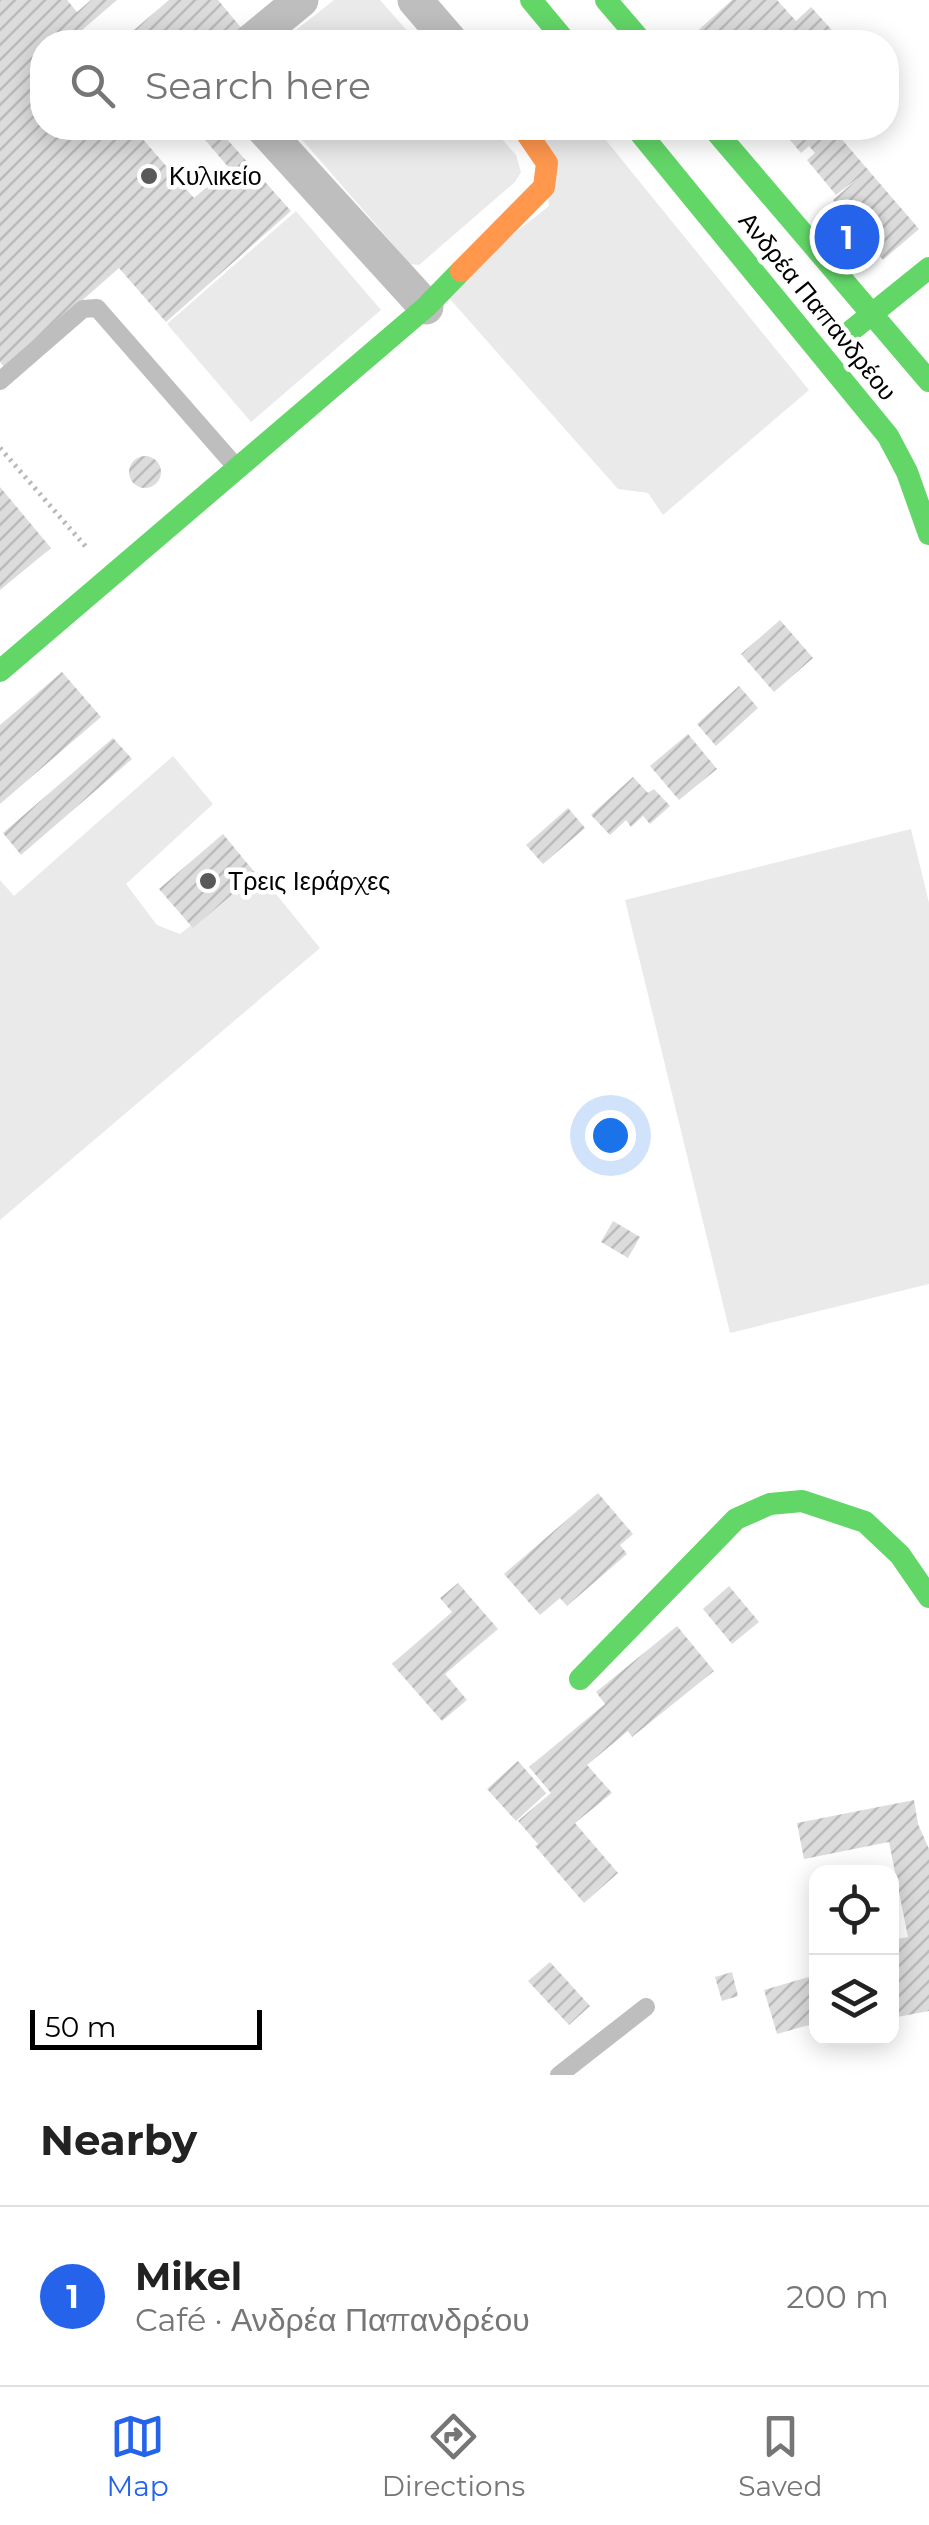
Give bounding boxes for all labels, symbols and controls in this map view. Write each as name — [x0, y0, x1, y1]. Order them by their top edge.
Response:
search box — [30, 30, 899, 140]
icon: search — [65, 58, 120, 113]
text: Search here — [145, 62, 371, 109]
place label: Κυλικείο — [169, 161, 262, 191]
marker: Κυλικείο — [138, 165, 160, 187]
pin: 1 — [814, 200, 880, 274]
street label: Ανδρέα Παπανδρέου — [733, 206, 903, 406]
place label: Τρεις Ιεράρχες — [228, 866, 390, 896]
marker: Τρεις Ιεράρχες — [197, 870, 219, 892]
your location — [585, 1110, 636, 1161]
map controls — [809, 1865, 899, 2045]
button: locate — [809, 1865, 899, 1955]
button: layers — [809, 1955, 899, 2045]
scale bar — [30, 2005, 262, 2050]
text: 50 m — [45, 2010, 116, 2044]
text: Nearby — [40, 2114, 197, 2166]
text: Mikel — [135, 2253, 242, 2300]
text: 1 — [66, 2277, 79, 2316]
text: 200 m — [786, 2277, 889, 2316]
text: Café · Ανδρέα Παπανδρέου — [135, 2300, 530, 2339]
tab: Map — [107, 2409, 169, 2503]
tab: Directions — [382, 2409, 525, 2503]
tab: Saved — [738, 2409, 822, 2503]

